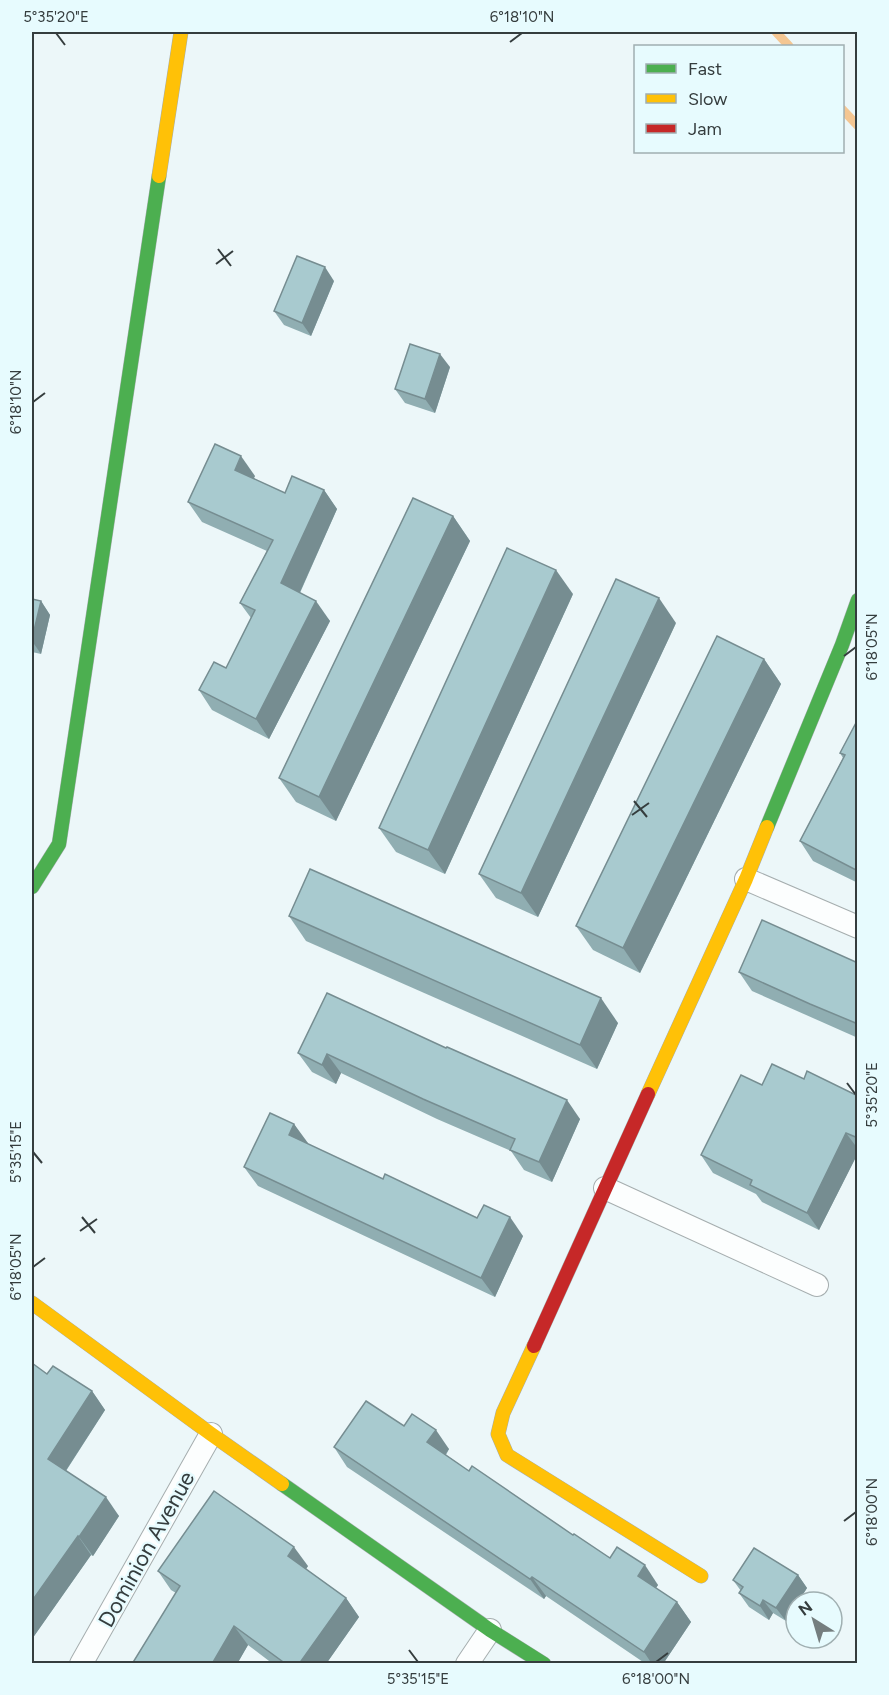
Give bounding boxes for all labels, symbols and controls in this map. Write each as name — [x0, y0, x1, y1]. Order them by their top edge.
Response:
text: 5°35'20"E — [23, 8, 89, 26]
text: 6°18'10"N — [490, 8, 554, 26]
legend — [634, 45, 844, 153]
text: Fast — [688, 58, 722, 80]
text: Slow — [688, 88, 727, 110]
text: Jam — [688, 118, 722, 140]
text: 6°18'10"N — [7, 370, 25, 434]
text: 6°18'05"N — [863, 613, 881, 681]
text: 5°35'20"E — [863, 1062, 881, 1128]
text: 5°35'15"E — [7, 1121, 25, 1183]
text: 6°18'05"N — [7, 1233, 25, 1301]
street label: Dominion Avenue — [92, 1467, 200, 1632]
text: 6°18'00"N — [863, 1478, 881, 1546]
north arrow — [784, 1590, 844, 1650]
text: N — [795, 1597, 816, 1620]
text: 5°35'15"E — [387, 1670, 449, 1688]
text: 6°18'00"N — [622, 1670, 690, 1688]

